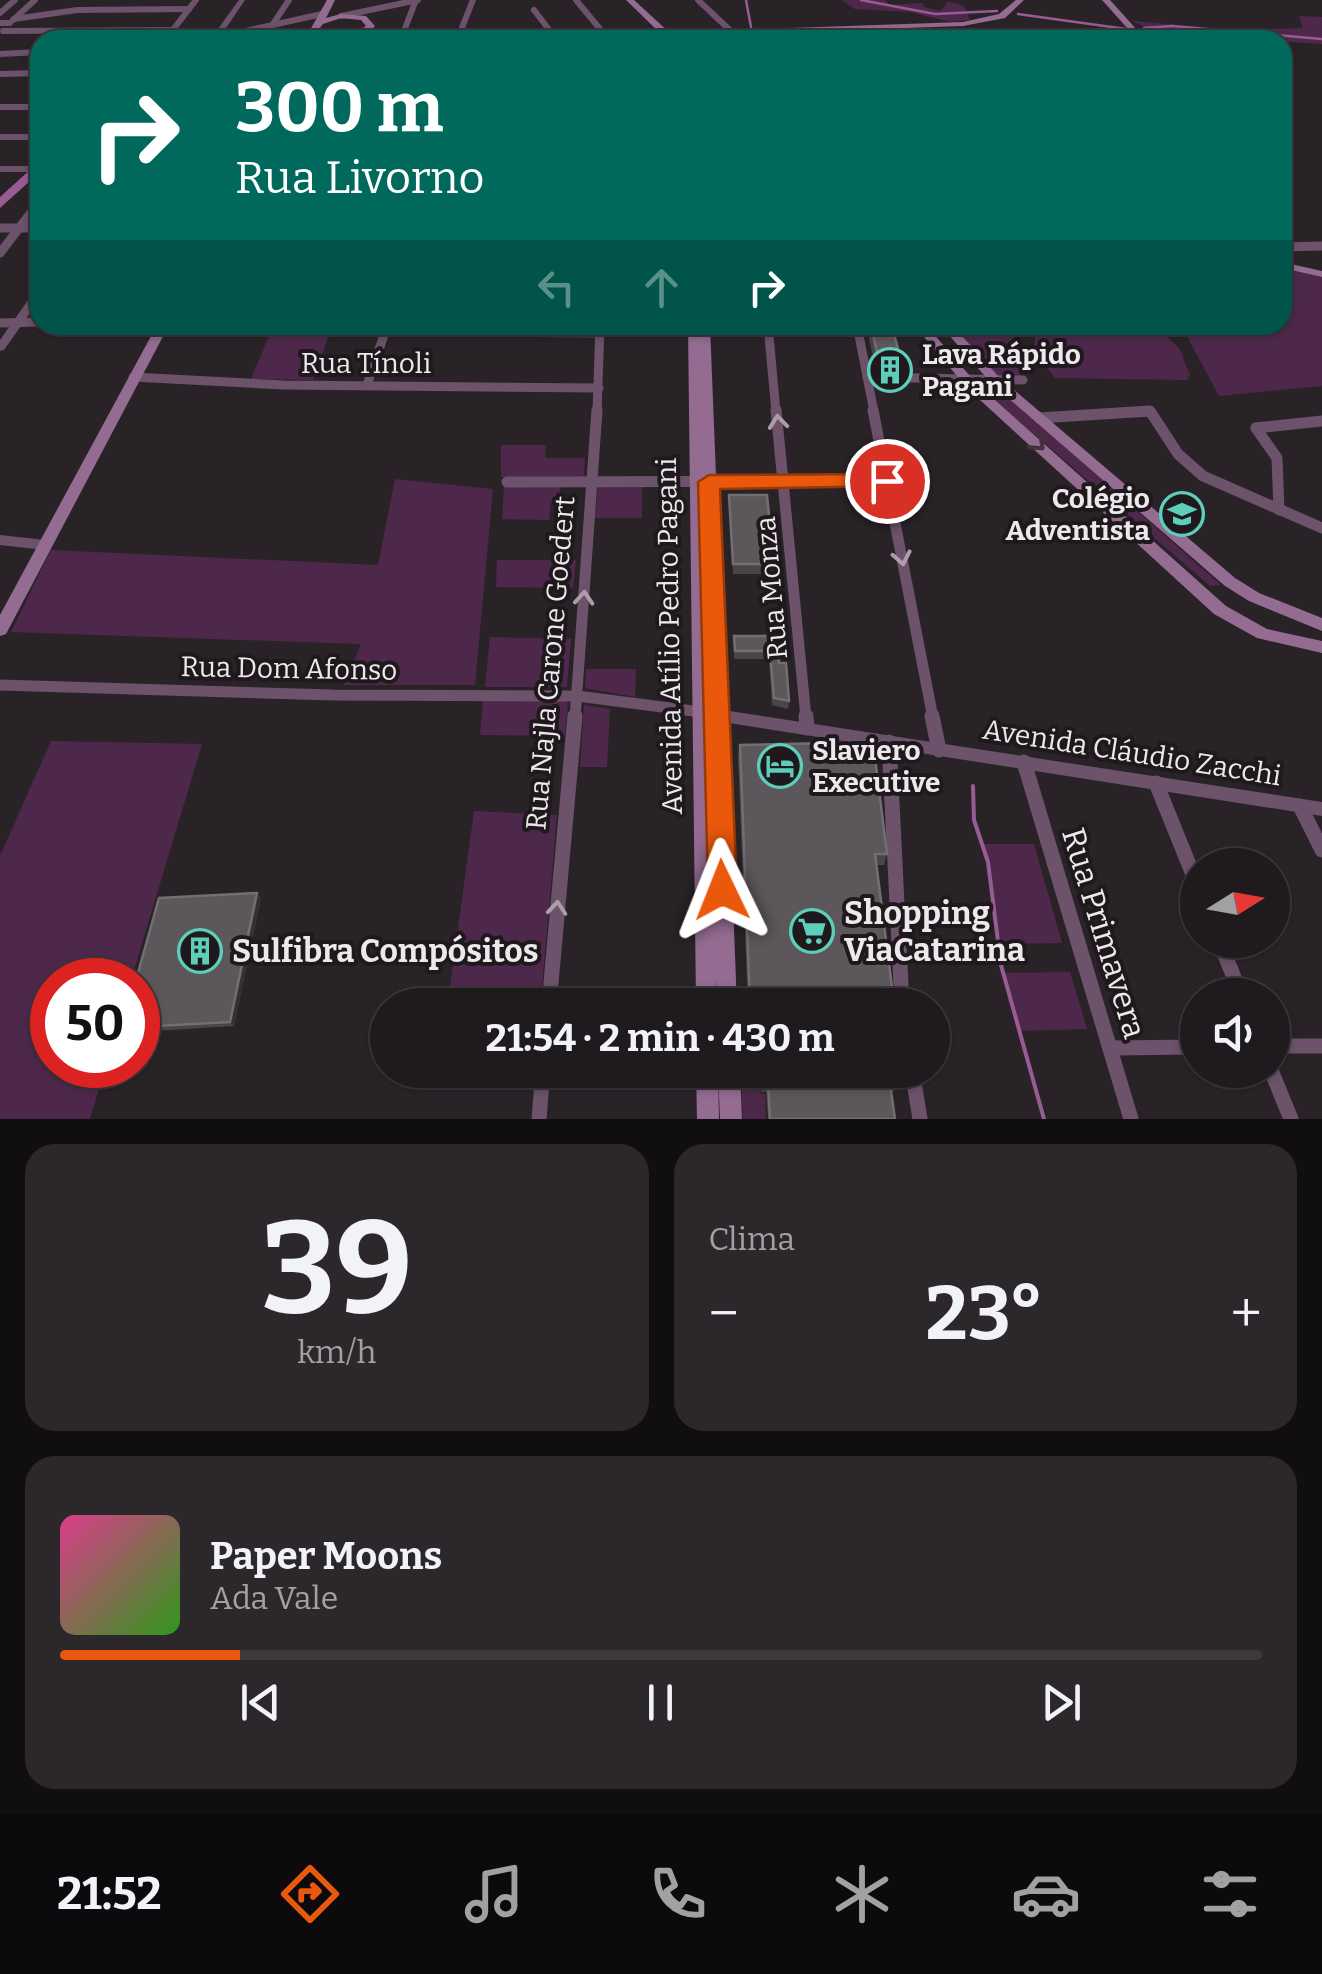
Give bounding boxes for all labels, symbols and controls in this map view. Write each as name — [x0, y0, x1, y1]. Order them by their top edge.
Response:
text: 300 m — [235, 66, 444, 150]
icon: right — [70, 70, 200, 200]
text: Rua Livorno — [235, 151, 484, 205]
icon: left — [529, 260, 584, 315]
icon: ahead — [634, 260, 689, 315]
icon: right — [739, 260, 794, 315]
place label: Lava Rápido Pagani — [922, 338, 1081, 403]
street label: Rua Tínoli — [301, 347, 431, 380]
building icon: Lava Rápido Pagani — [867, 347, 913, 393]
one-way arrow — [768, 414, 789, 430]
one-way arrow — [1026, 432, 1045, 450]
pin — [845, 439, 930, 524]
icon: arrive — [860, 454, 915, 509]
street label: Avenida Atílio Pedro Pagani — [650, 457, 689, 815]
place label: Colégio Adventista — [1005, 482, 1150, 547]
school or university icon: Colégio Adventista — [1159, 491, 1205, 537]
street label: Rua Najla Carone Goedert — [519, 495, 582, 831]
street label: Rua Monza — [749, 515, 794, 661]
one-way arrow — [890, 549, 911, 566]
one-way arrow — [572, 590, 594, 606]
street label: Rua Dom Afonso — [180, 650, 398, 687]
street label: Avenida Cláudio Zacchi — [980, 713, 1283, 792]
place label: Slaviero Executive — [812, 734, 940, 799]
hotel icon: Slaviero Executive — [757, 743, 803, 789]
street label: Rua Primavera — [1054, 823, 1154, 1043]
position arrow — [670, 838, 774, 942]
north arrow — [1180, 848, 1290, 958]
map controls — [1180, 848, 1290, 1088]
place label: Shopping ViaCatarina — [844, 894, 1025, 969]
one-way arrow — [546, 899, 568, 915]
supermarket icon: Shopping ViaCatarina — [789, 908, 835, 954]
building icon: Sulfibra Compósitos — [177, 928, 223, 974]
place label: Sulfibra Compósitos — [232, 932, 539, 970]
speed limit sign: 50 — [30, 958, 160, 1088]
button: sound — [1180, 978, 1290, 1088]
text: 21:54 · 2 min · 430 m — [486, 1015, 834, 1061]
text: 39 — [261, 1190, 413, 1346]
text: Clima — [709, 1220, 795, 1258]
text: 23° — [925, 1269, 1044, 1359]
text: − — [709, 1281, 739, 1347]
text: + — [1231, 1281, 1262, 1347]
text: km/h — [297, 1333, 376, 1371]
text: Paper Moons — [210, 1533, 442, 1579]
text: Ada Vale — [210, 1579, 338, 1617]
icon: previous — [233, 1675, 288, 1730]
icon: pause — [633, 1675, 688, 1730]
icon: next — [1034, 1675, 1089, 1730]
icon: directions — [275, 1859, 345, 1929]
icon: music — [459, 1859, 529, 1929]
icon: phone — [643, 1859, 713, 1929]
icon: climate — [827, 1859, 897, 1929]
icon: car — [1011, 1859, 1081, 1929]
icon: filters — [1195, 1859, 1265, 1929]
text: 21:52 — [57, 1867, 162, 1921]

